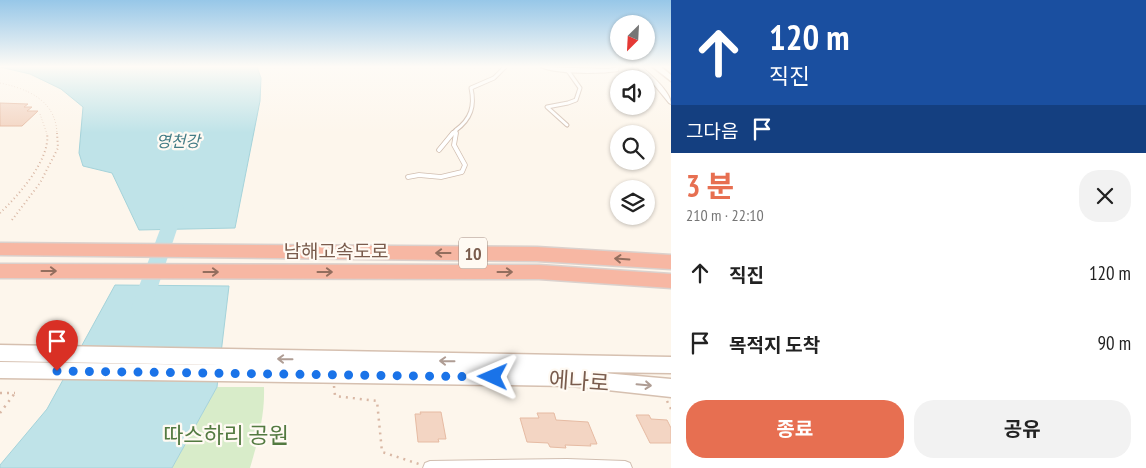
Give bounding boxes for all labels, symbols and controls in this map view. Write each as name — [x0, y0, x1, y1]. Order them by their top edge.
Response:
text: 120 m — [769, 14, 850, 60]
north arrow — [610, 15, 655, 60]
map controls — [610, 15, 655, 225]
icon: ahead — [686, 20, 751, 85]
text: 직진 — [769, 62, 809, 90]
button: sound — [610, 70, 655, 115]
icon: arrive — [748, 115, 776, 143]
text: 그다음 — [686, 119, 738, 143]
button: search — [610, 125, 655, 170]
water label: 영천강 — [156, 131, 202, 151]
text: 3 분 — [686, 166, 734, 205]
button: close — [1079, 170, 1131, 222]
button: layers — [610, 180, 655, 225]
text: 210 m · 22:10 — [686, 205, 764, 225]
road number: 10 — [459, 238, 487, 268]
street label: 남해고속도로 — [284, 239, 388, 263]
one-way arrow — [435, 248, 451, 258]
one-way arrow — [615, 254, 631, 263]
icon: ahead — [686, 259, 714, 287]
text: 120 m — [1089, 261, 1131, 285]
text: 직진 — [729, 263, 764, 287]
one-way arrow — [40, 266, 56, 276]
one-way arrow — [202, 267, 219, 277]
one-way arrow — [316, 267, 333, 277]
one-way arrow — [496, 267, 513, 277]
pin — [36, 320, 78, 371]
icon: arrive — [43, 327, 71, 355]
icon: arrive — [686, 329, 714, 357]
text: 90 m — [1098, 331, 1131, 355]
text: 목적지 도착 — [729, 333, 820, 357]
position arrow — [466, 350, 518, 402]
one-way arrow — [277, 354, 294, 364]
one-way arrow — [440, 356, 456, 366]
street label: 에나로 — [548, 365, 610, 397]
one-way arrow — [636, 381, 652, 390]
button: 종료 — [686, 400, 904, 458]
button: 공유 — [914, 400, 1131, 458]
park label: 따스하리 공원 — [163, 421, 289, 449]

